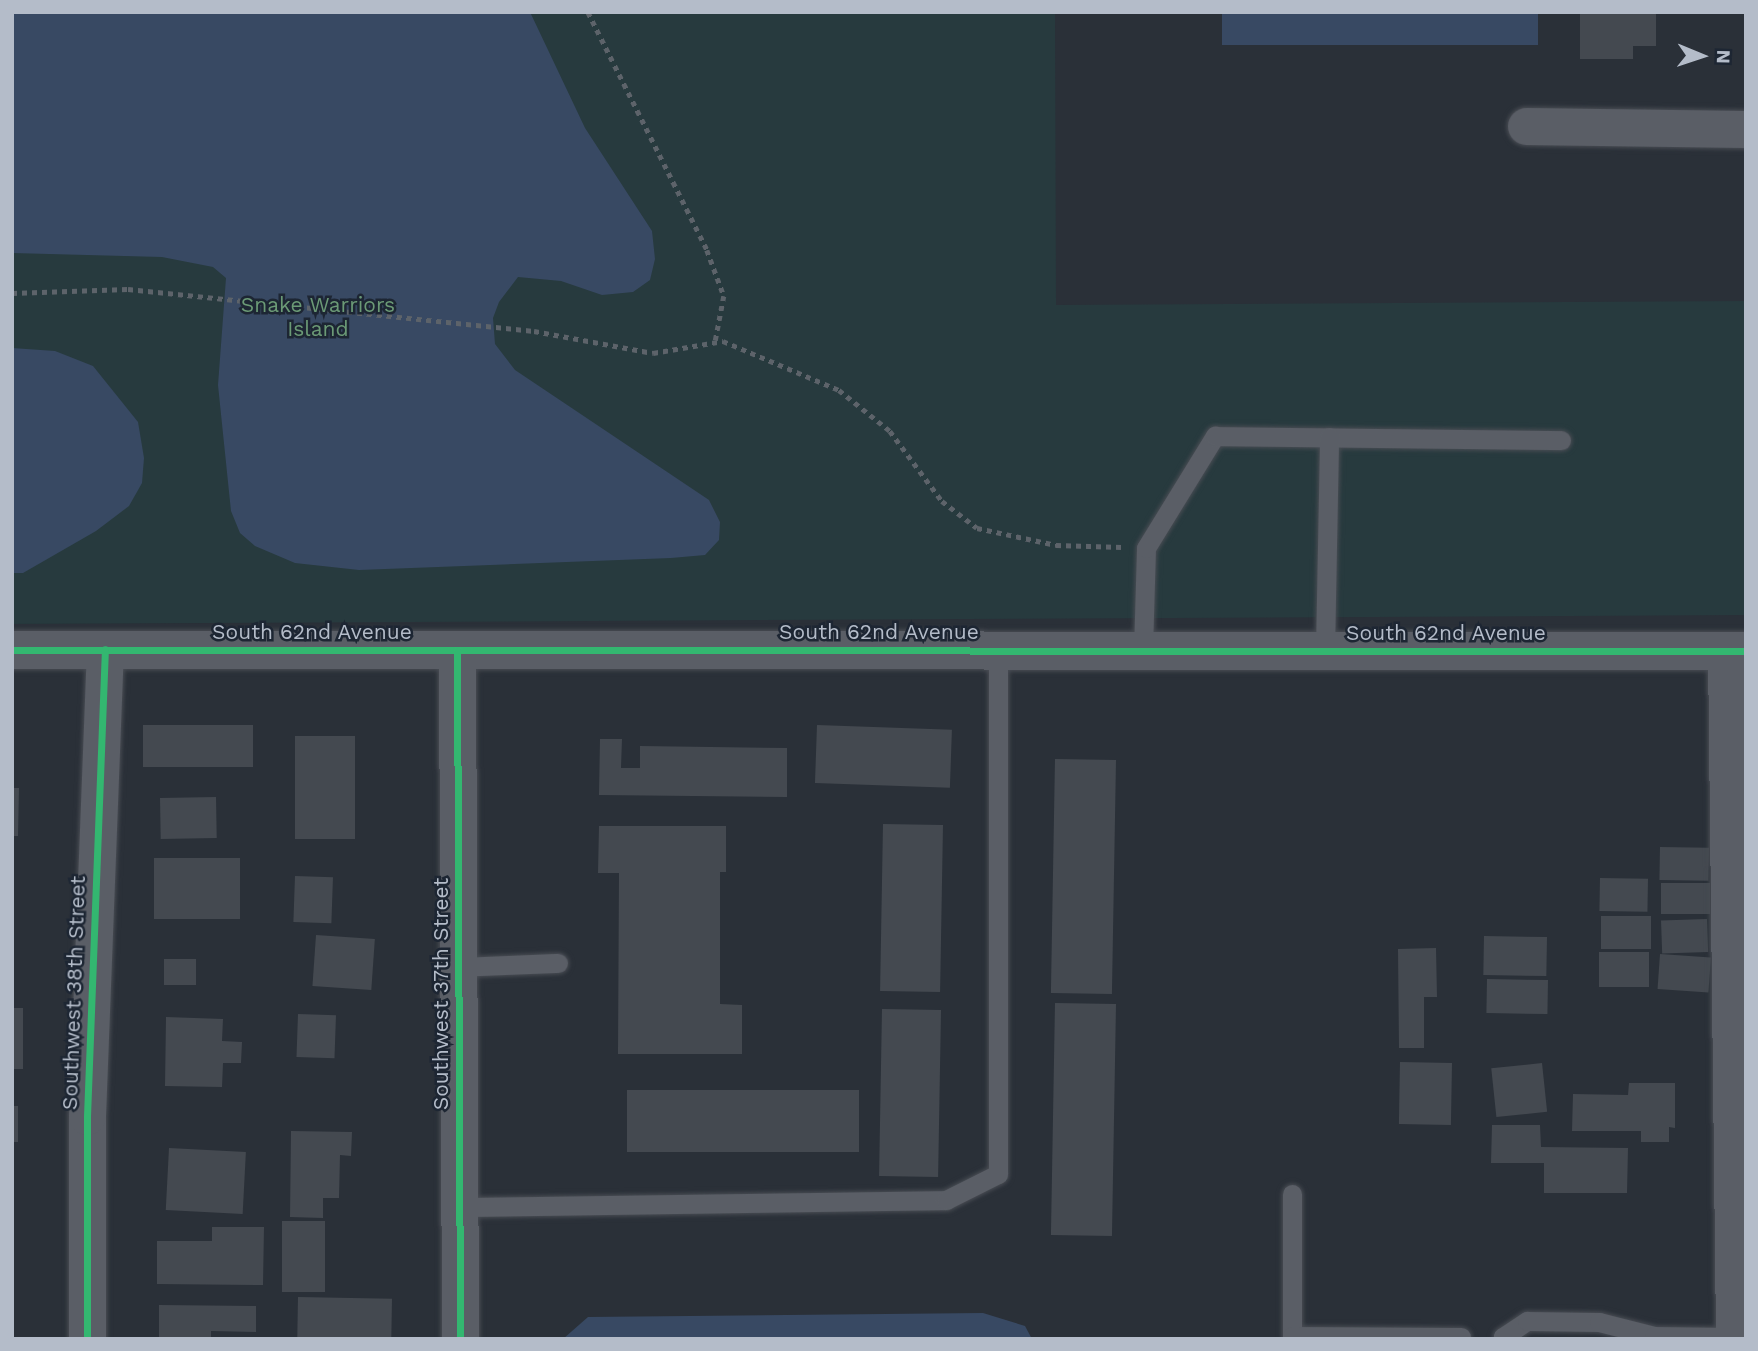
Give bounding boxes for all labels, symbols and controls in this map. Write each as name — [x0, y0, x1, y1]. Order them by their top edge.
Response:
north arrow — [1667, 21, 1737, 91]
text: N — [1712, 49, 1735, 64]
park label: Snake Warriors Island — [241, 292, 395, 342]
street label: South 62nd Avenue — [212, 619, 412, 645]
street label: South 62nd Avenue — [779, 619, 979, 645]
street label: South 62nd Avenue — [1346, 620, 1546, 646]
street label: Southwest 38th Street — [57, 875, 91, 1111]
street label: Southwest 37th Street — [428, 878, 454, 1110]

